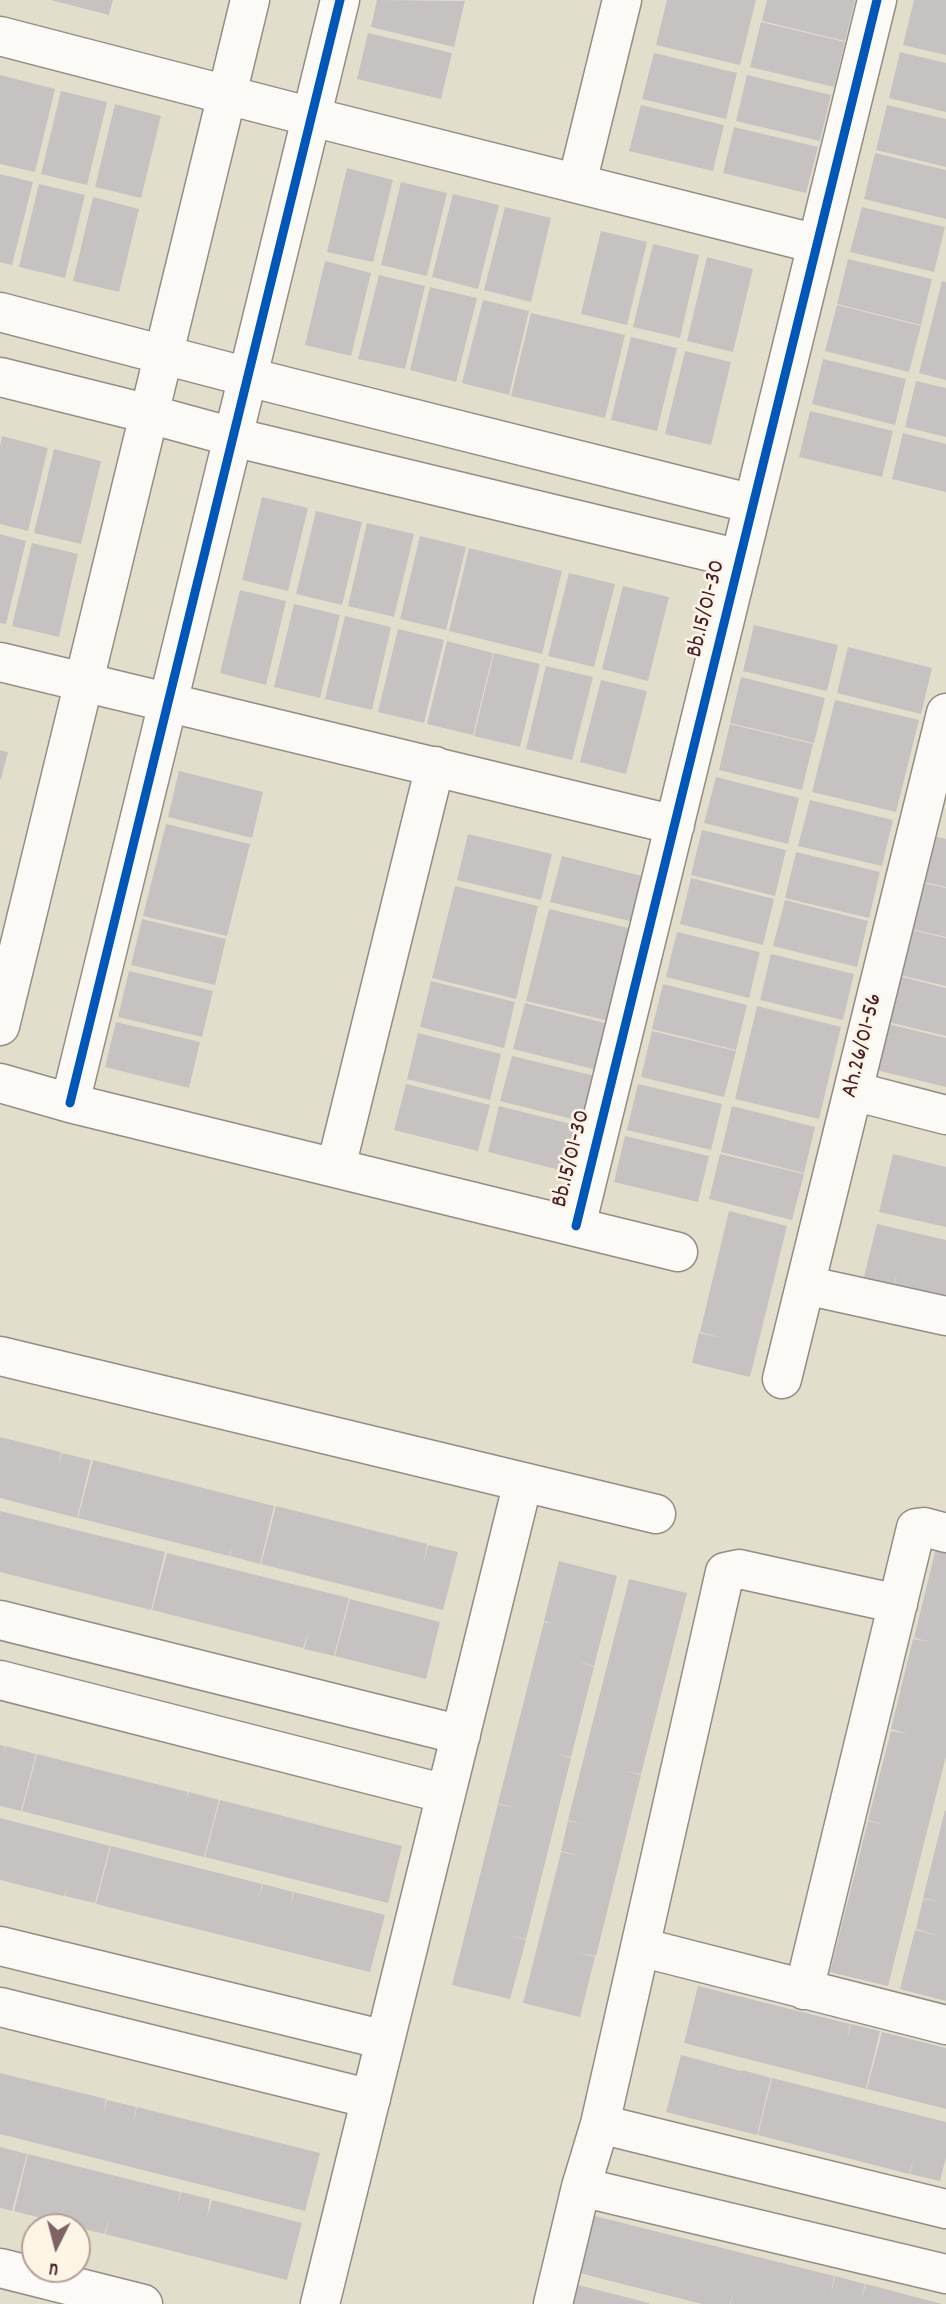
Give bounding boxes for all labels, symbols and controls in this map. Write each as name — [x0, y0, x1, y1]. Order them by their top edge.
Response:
street label: Bb.15/01-30 — [682, 557, 734, 661]
street label: Ah.26/01-56 — [837, 991, 891, 1101]
street label: Bb.15/01-30 — [547, 1107, 599, 1211]
north arrow — [21, 2213, 91, 2283]
text: U — [48, 2253, 60, 2281]

